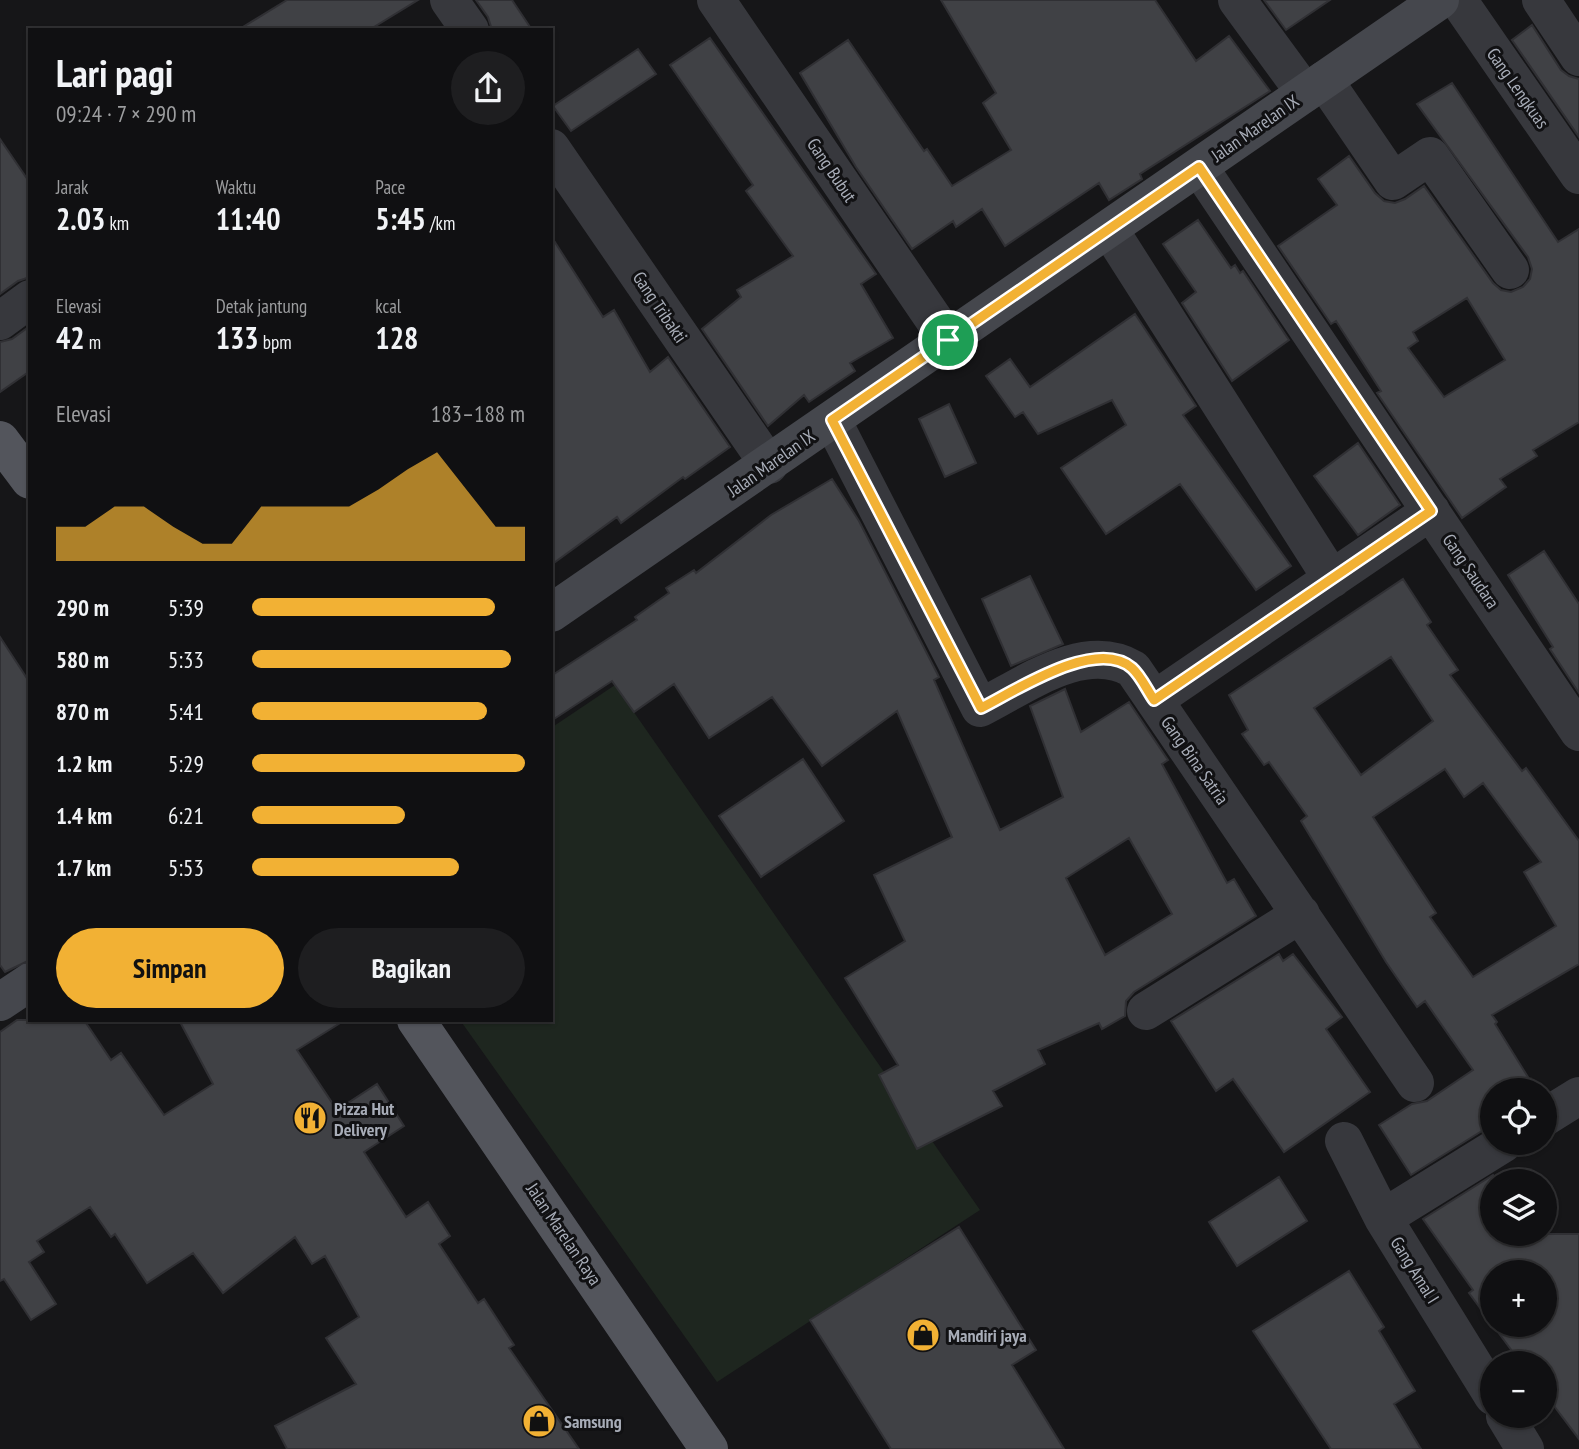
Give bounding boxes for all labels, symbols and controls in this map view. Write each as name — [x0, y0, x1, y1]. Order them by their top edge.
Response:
street label: Gang Lengkuas — [1482, 43, 1554, 133]
text: Lari pagi — [56, 48, 173, 97]
button: share — [451, 51, 525, 125]
street label: Jalan Marelan IX — [1206, 89, 1303, 167]
text: 09:24 · 7 × 290 m — [56, 99, 196, 128]
street label: Gang Bubut — [802, 134, 862, 206]
text: Jarak — [56, 175, 88, 199]
text: Waktu — [216, 175, 256, 199]
text: Pace — [375, 175, 405, 199]
text: 2.03 — [56, 199, 105, 238]
text: 11:40 — [216, 199, 281, 238]
text: 5:45 — [375, 199, 426, 238]
text: km — [105, 211, 129, 235]
text: /km — [426, 211, 455, 235]
street label: Gang Tribakti — [628, 267, 692, 347]
text: Elevasi — [56, 294, 102, 318]
text: Detak jantung — [216, 294, 307, 318]
text: kcal — [375, 294, 401, 318]
pin — [918, 310, 978, 370]
text: 42 — [56, 318, 85, 357]
text: 133 — [216, 318, 259, 357]
text: 128 — [375, 318, 418, 357]
icon: arrive — [929, 321, 967, 359]
text: m — [85, 330, 101, 354]
text: bpm — [259, 330, 292, 354]
text: Elevasi — [56, 399, 111, 428]
text: 183–188 m — [431, 399, 525, 428]
street label: Jalan Marelan IX — [722, 424, 819, 502]
street label: Gang Saudara — [1438, 529, 1504, 613]
text: 290 m — [56, 593, 109, 622]
text: 5:39 — [168, 593, 204, 622]
text: 580 m — [56, 645, 109, 674]
text: 5:33 — [168, 645, 204, 674]
text: 870 m — [56, 697, 109, 726]
text: 5:41 — [168, 697, 204, 726]
street label: Gang Bina Satria — [1156, 711, 1234, 809]
text: 1.2 km — [56, 749, 112, 778]
text: 5:29 — [168, 749, 204, 778]
text: 1.4 km — [56, 801, 112, 830]
text: 6:21 — [168, 801, 204, 830]
text: 1.7 km — [56, 853, 111, 882]
text: 5:53 — [168, 853, 204, 882]
button: Simpan — [56, 928, 284, 1008]
button: Bagikan — [298, 928, 525, 1008]
map controls — [1480, 1078, 1557, 1428]
button: locate — [1480, 1078, 1557, 1155]
place label: Pizza Hut Delivery — [334, 1097, 395, 1141]
restaurant icon: Pizza Hut Delivery — [291, 1099, 329, 1137]
button: layers — [1480, 1169, 1557, 1246]
street label: Jalan Marelan Raya — [521, 1178, 607, 1290]
street label: Gang Amal I — [1385, 1232, 1445, 1308]
button: + — [1480, 1260, 1557, 1337]
shop icon: Mandiri jaya — [904, 1316, 942, 1354]
place label: Mandiri jaya — [948, 1324, 1027, 1347]
button: − — [1480, 1351, 1557, 1428]
shop icon: Samsung — [520, 1402, 558, 1440]
place label: Samsung — [564, 1410, 622, 1433]

